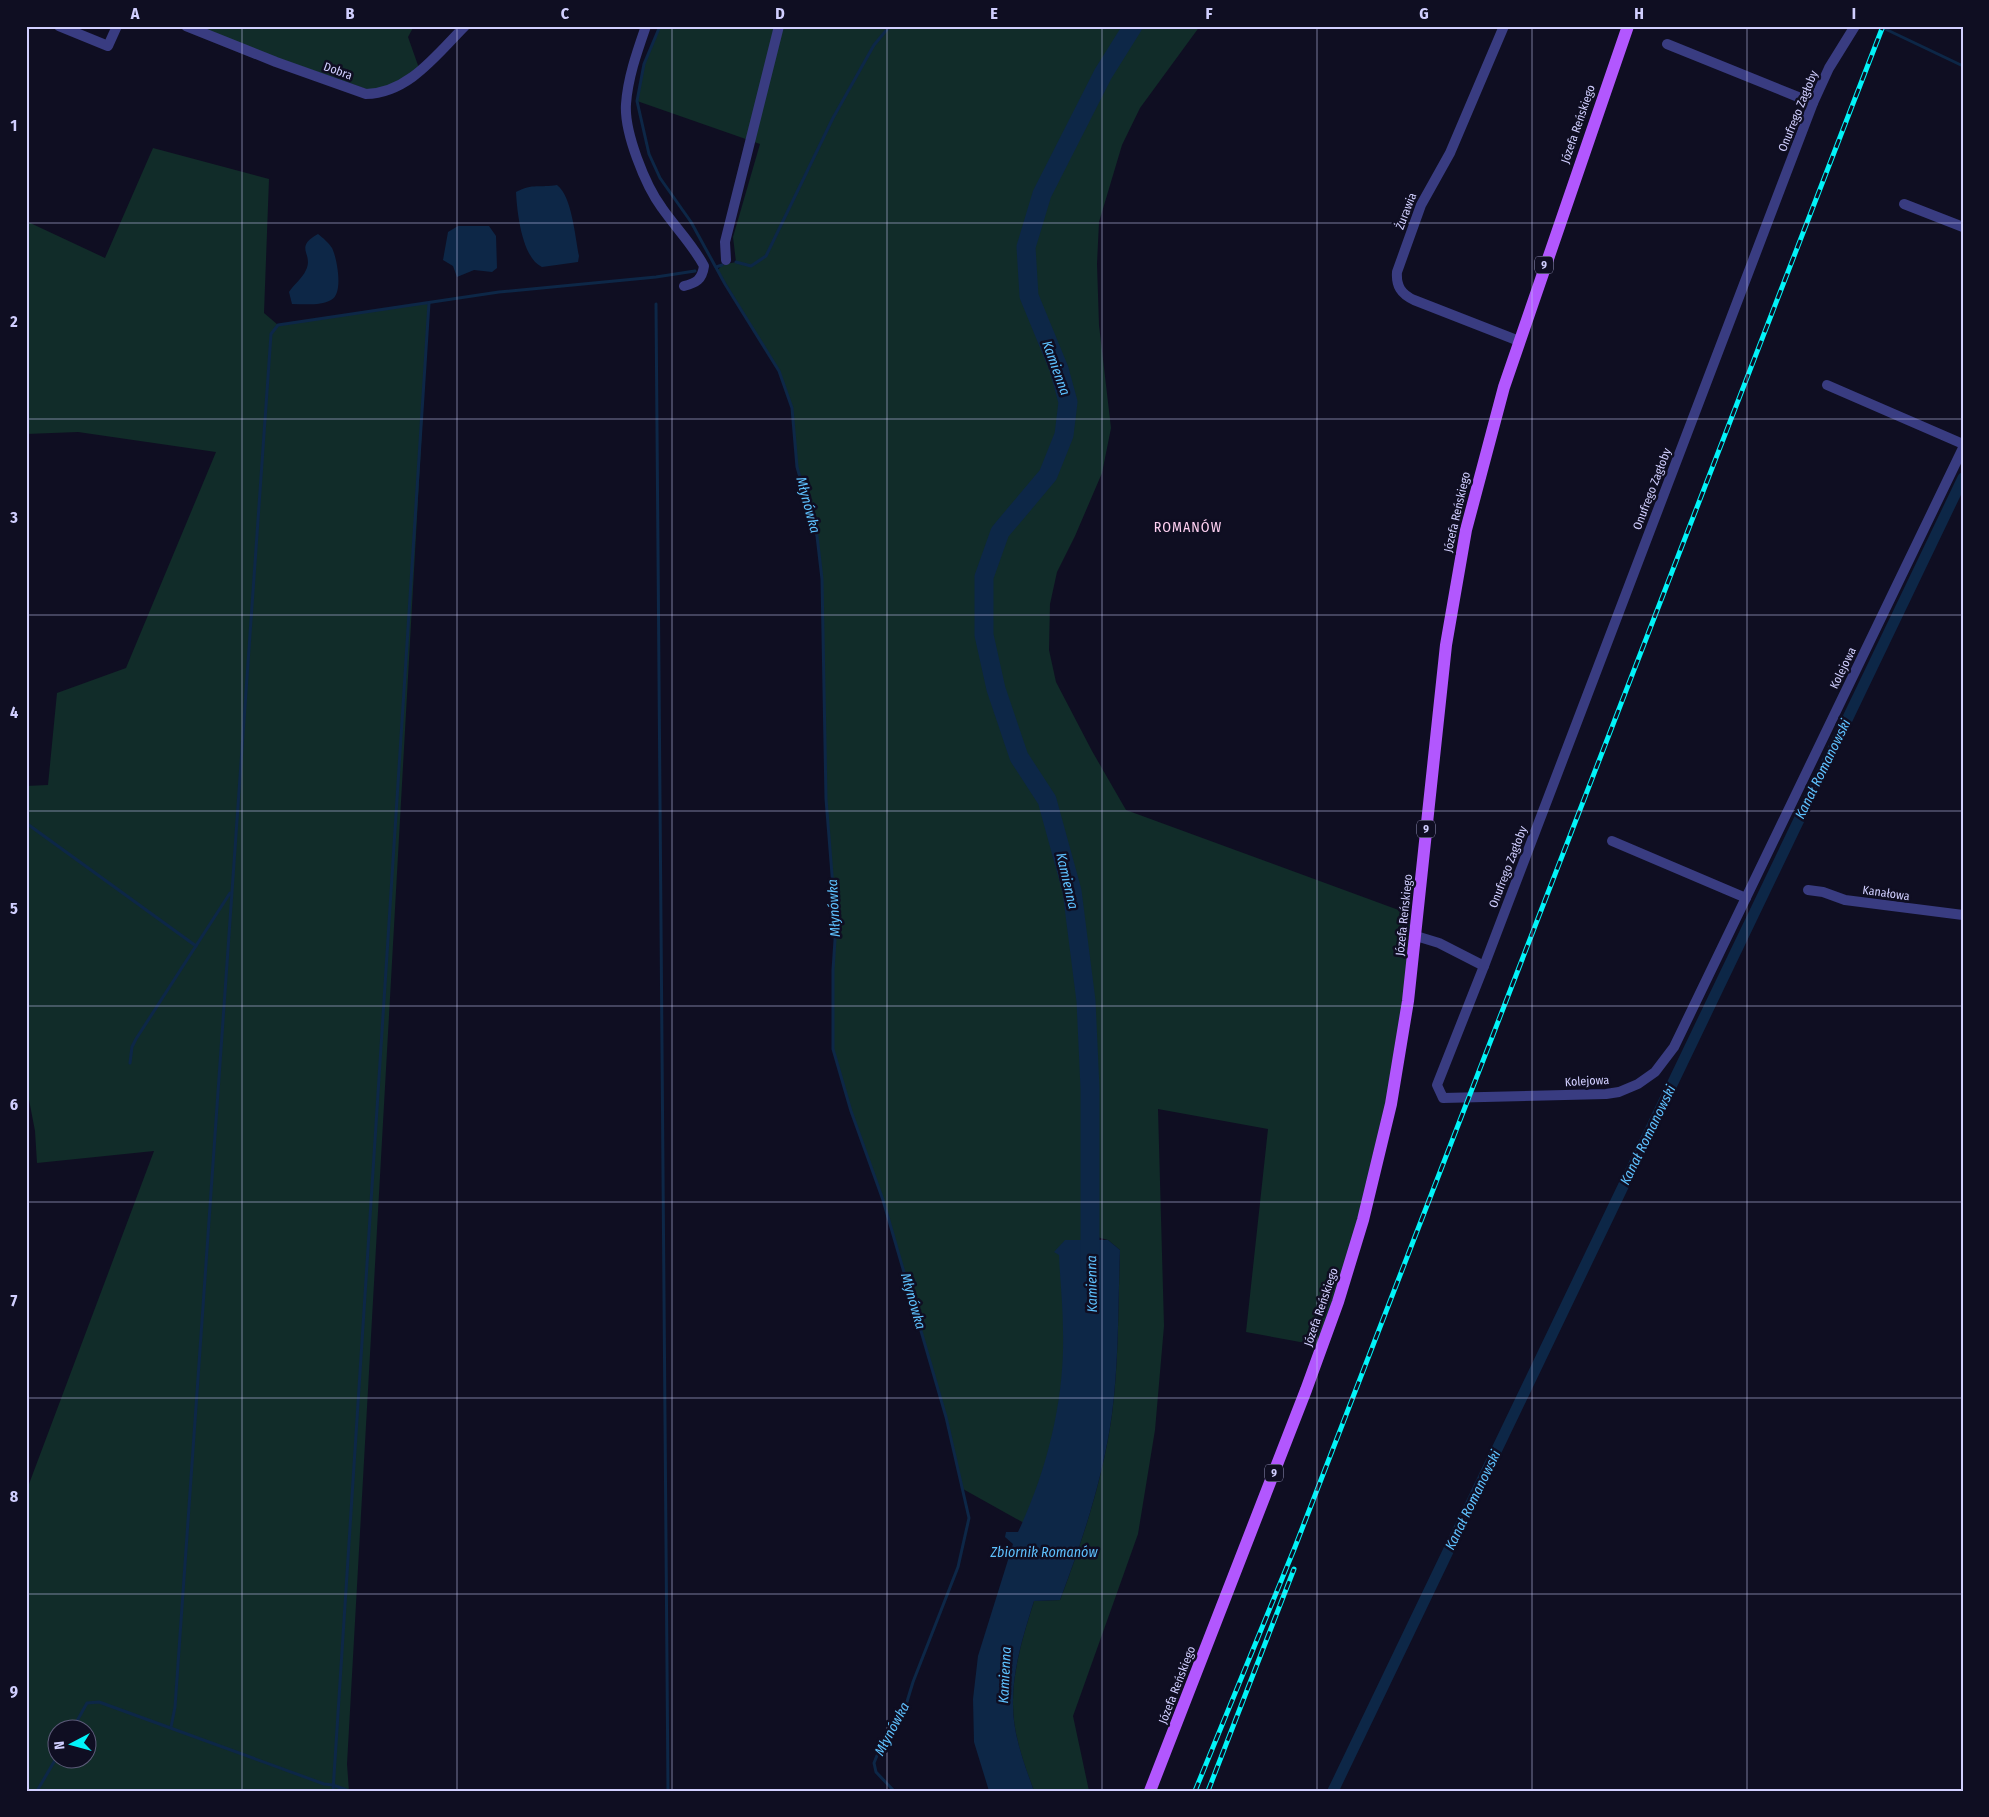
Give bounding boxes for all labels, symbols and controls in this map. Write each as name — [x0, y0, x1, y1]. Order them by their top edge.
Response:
text: A — [130, 4, 140, 23]
text: B — [346, 4, 355, 23]
text: C — [561, 4, 570, 23]
text: D — [775, 4, 785, 23]
text: E — [990, 4, 998, 23]
text: F — [1205, 4, 1213, 23]
text: G — [1419, 4, 1429, 23]
text: H — [1634, 4, 1644, 23]
text: I — [1852, 4, 1856, 23]
street label: Dobra — [322, 59, 354, 83]
street label: Onufrego Zagłoby — [1775, 68, 1821, 154]
street label: Józefa Reńskiego — [1558, 83, 1598, 165]
text: 1 — [11, 116, 17, 135]
street label: Żurawia — [1392, 190, 1419, 231]
road number: 9 — [1535, 256, 1553, 274]
text: 2 — [9, 312, 18, 331]
water label: Kamienna — [1038, 338, 1074, 398]
street label: Onufrego Zagłoby — [1630, 446, 1674, 532]
street label: Józefa Reńskiego — [1441, 470, 1473, 554]
water label: Młynówka — [792, 475, 824, 535]
text: 3 — [9, 508, 18, 527]
district label: ROMANÓW — [1154, 518, 1222, 536]
street label: Kolejowa — [1827, 645, 1859, 691]
text: 4 — [10, 703, 18, 722]
water label: Kanał Romanowski — [1791, 716, 1855, 822]
road number: 9 — [1417, 821, 1435, 838]
street label: Onufrego Zagłoby — [1486, 824, 1530, 910]
water label: Kamienna — [1052, 851, 1082, 911]
street label: Józefa Reńskiego — [1393, 873, 1415, 957]
water label: Młynówka — [824, 879, 844, 937]
street label: Kanałowa — [1862, 883, 1911, 903]
text: 5 — [10, 899, 18, 918]
street label: Kolejowa — [1564, 1073, 1610, 1089]
water label: Kanał Romanowski — [1616, 1082, 1680, 1188]
text: 6 — [10, 1095, 18, 1114]
water label: Kamienna — [1083, 1255, 1101, 1313]
street label: Józefa Reńskiego — [1301, 1266, 1341, 1348]
water label: Młynówka — [897, 1271, 929, 1331]
text: 7 — [11, 1291, 18, 1310]
water label: Kanał Romanowski — [1441, 1447, 1505, 1553]
road number: 9 — [1265, 1465, 1283, 1482]
text: 8 — [10, 1487, 19, 1506]
water label: Zbiornik Romanów — [990, 1544, 1098, 1561]
street label: Józefa Reńskiego — [1156, 1644, 1198, 1726]
water label: Kamienna — [995, 1646, 1015, 1704]
text: 9 — [10, 1682, 18, 1701]
water label: Młynówka — [871, 1699, 913, 1759]
north arrow — [48, 1720, 98, 1770]
text: N — [51, 1740, 68, 1750]

